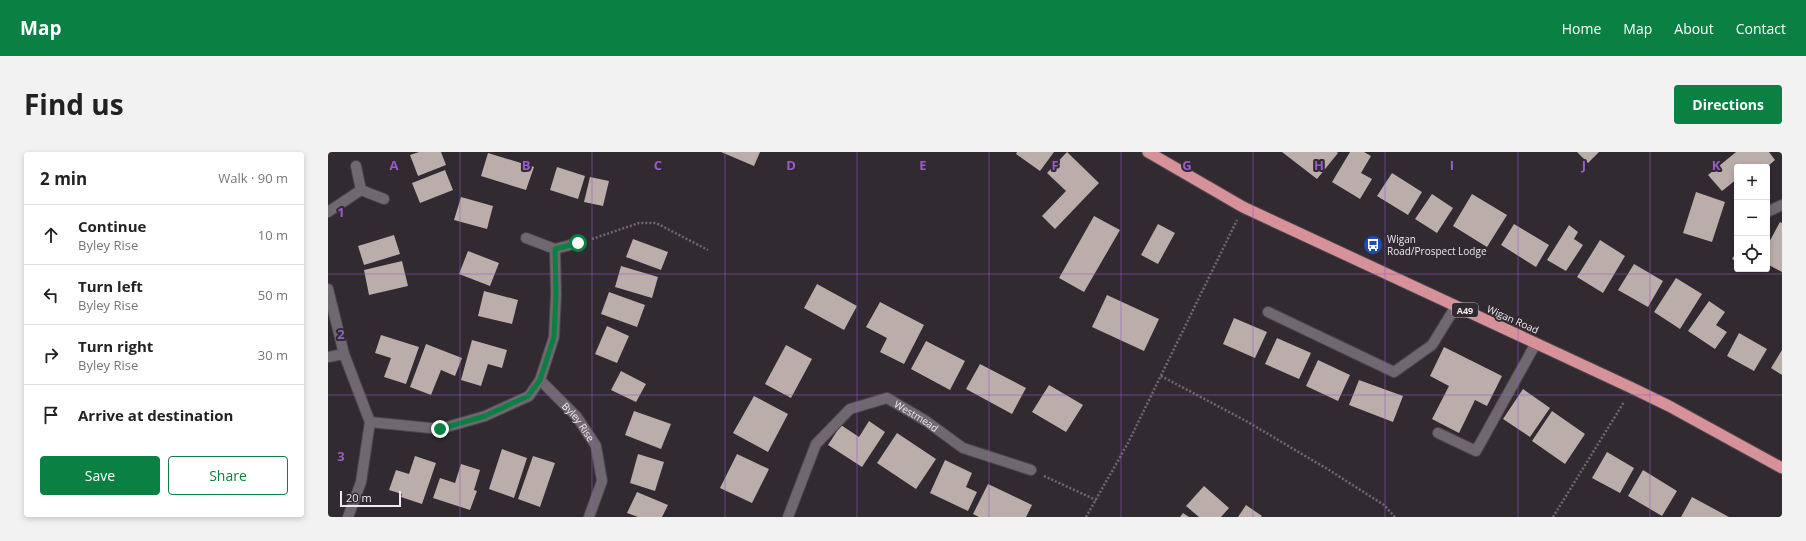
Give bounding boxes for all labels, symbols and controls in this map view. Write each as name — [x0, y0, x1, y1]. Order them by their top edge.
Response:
text: Map — [20, 15, 61, 41]
text: Home — [1562, 19, 1601, 38]
text: Map — [1623, 19, 1652, 38]
text: About — [1674, 19, 1714, 38]
text: Contact — [1736, 19, 1786, 38]
text: Find us — [24, 85, 124, 123]
button: Directions — [1674, 85, 1782, 124]
text: A — [390, 156, 399, 174]
text: B — [522, 156, 531, 174]
text: C — [654, 156, 662, 174]
text: D — [786, 156, 796, 174]
text: E — [919, 156, 927, 174]
text: F — [1051, 156, 1059, 174]
text: G — [1182, 156, 1192, 174]
text: H — [1314, 156, 1324, 174]
text: I — [1450, 156, 1454, 174]
text: J — [1581, 156, 1586, 174]
text: K — [1712, 156, 1721, 174]
map controls — [1734, 164, 1770, 272]
button: + — [1734, 164, 1770, 200]
text: 2 min — [40, 167, 87, 190]
text: Walk · 90 m — [218, 169, 288, 187]
button: − — [1734, 200, 1770, 236]
text: 1 — [337, 203, 345, 221]
text: Continue — [78, 216, 146, 236]
icon: ahead — [40, 224, 62, 246]
text: 10 m — [258, 226, 288, 244]
place label: Wigan Road/Prospect Lodge — [1387, 232, 1487, 258]
route start — [569, 234, 587, 252]
bus stop icon: Wigan Road/Prospect Lodge — [1362, 234, 1384, 256]
text: Byley Rise — [78, 236, 138, 254]
button: locate — [1734, 236, 1770, 272]
text: Turn left — [78, 276, 143, 296]
icon: left — [40, 284, 62, 306]
text: 50 m — [258, 286, 288, 304]
text: Byley Rise — [78, 296, 138, 314]
street label: Wigan Road — [1485, 301, 1541, 337]
road number: A49 — [1452, 303, 1478, 317]
text: 2 — [337, 325, 345, 343]
text: Turn right — [78, 336, 153, 356]
icon: right — [40, 344, 62, 366]
text: 30 m — [258, 346, 288, 364]
text: Byley Rise — [78, 356, 138, 374]
street label: Westmead — [892, 397, 941, 435]
street label: Byley Rise — [559, 399, 598, 444]
icon: arrive — [40, 404, 62, 426]
text: Arrive at destination — [78, 405, 233, 425]
route end — [431, 420, 449, 438]
text: 3 — [337, 447, 345, 465]
button: Save — [40, 456, 160, 495]
button: Share — [168, 456, 288, 495]
scale bar — [340, 489, 401, 508]
text: 20 m — [346, 490, 372, 505]

